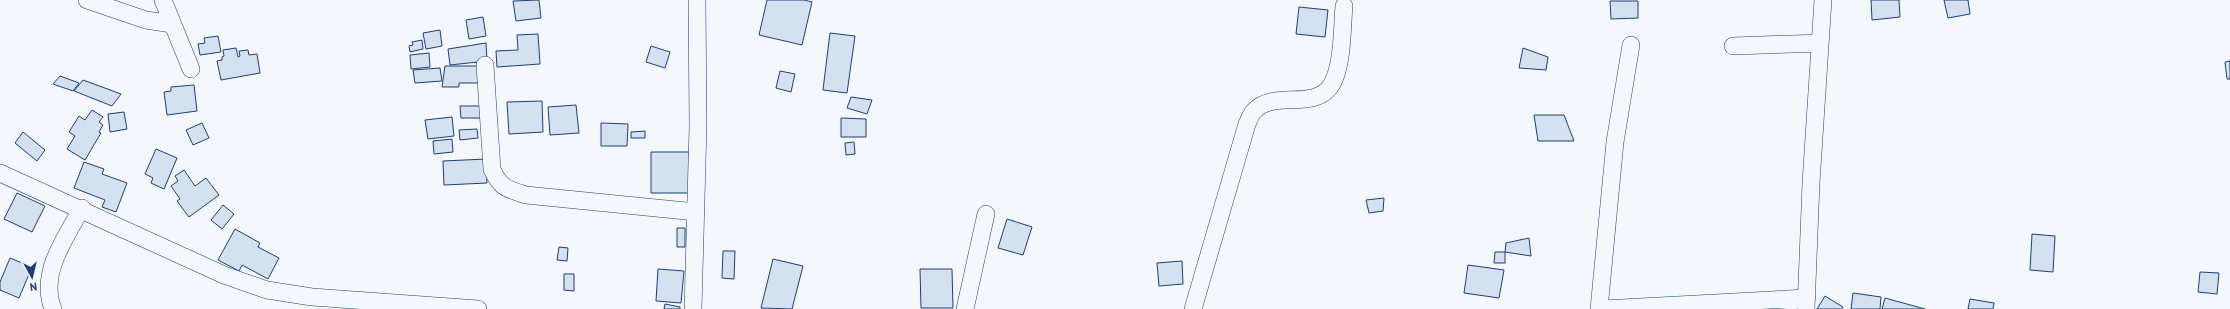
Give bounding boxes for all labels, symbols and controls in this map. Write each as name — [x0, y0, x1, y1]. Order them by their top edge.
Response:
north arrow — [12, 257, 52, 297]
text: N — [29, 279, 38, 294]

